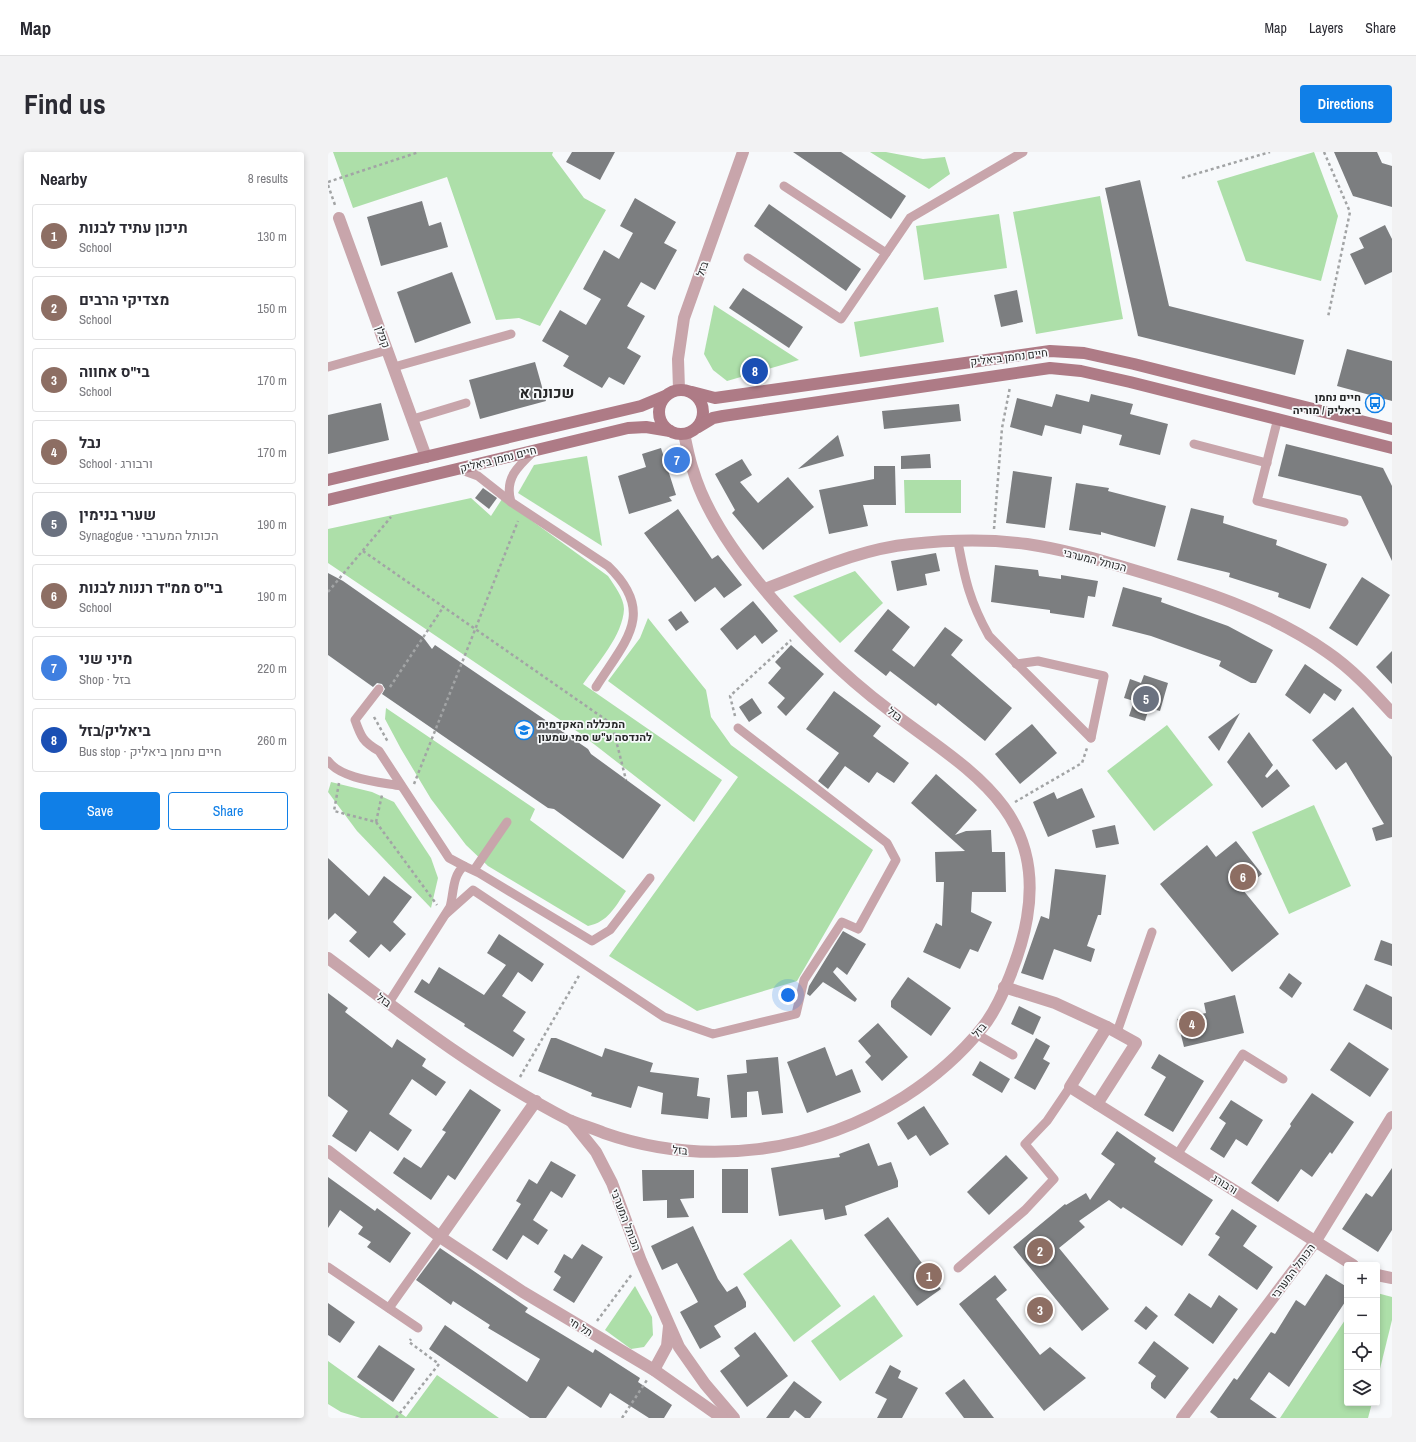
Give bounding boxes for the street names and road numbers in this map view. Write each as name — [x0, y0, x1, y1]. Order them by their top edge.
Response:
street label: בזל — [693, 259, 711, 279]
street label: קפלן — [373, 324, 393, 350]
street label: חיים נחמן ביאליק — [969, 345, 1049, 369]
street label: חיים נחמן ביאליק — [458, 443, 538, 475]
street label: הכותל המערבי — [1062, 545, 1128, 575]
street label: בזל — [885, 704, 905, 724]
street label: בזל — [374, 990, 394, 1010]
street label: בזל — [969, 1019, 989, 1040]
street label: בזל — [672, 1142, 688, 1158]
street label: ורבורג — [1210, 1171, 1240, 1197]
street label: הכותל המערבי — [608, 1187, 644, 1253]
street label: הכותל המערבי — [1268, 1241, 1318, 1301]
street label: תל חי — [567, 1315, 595, 1340]

